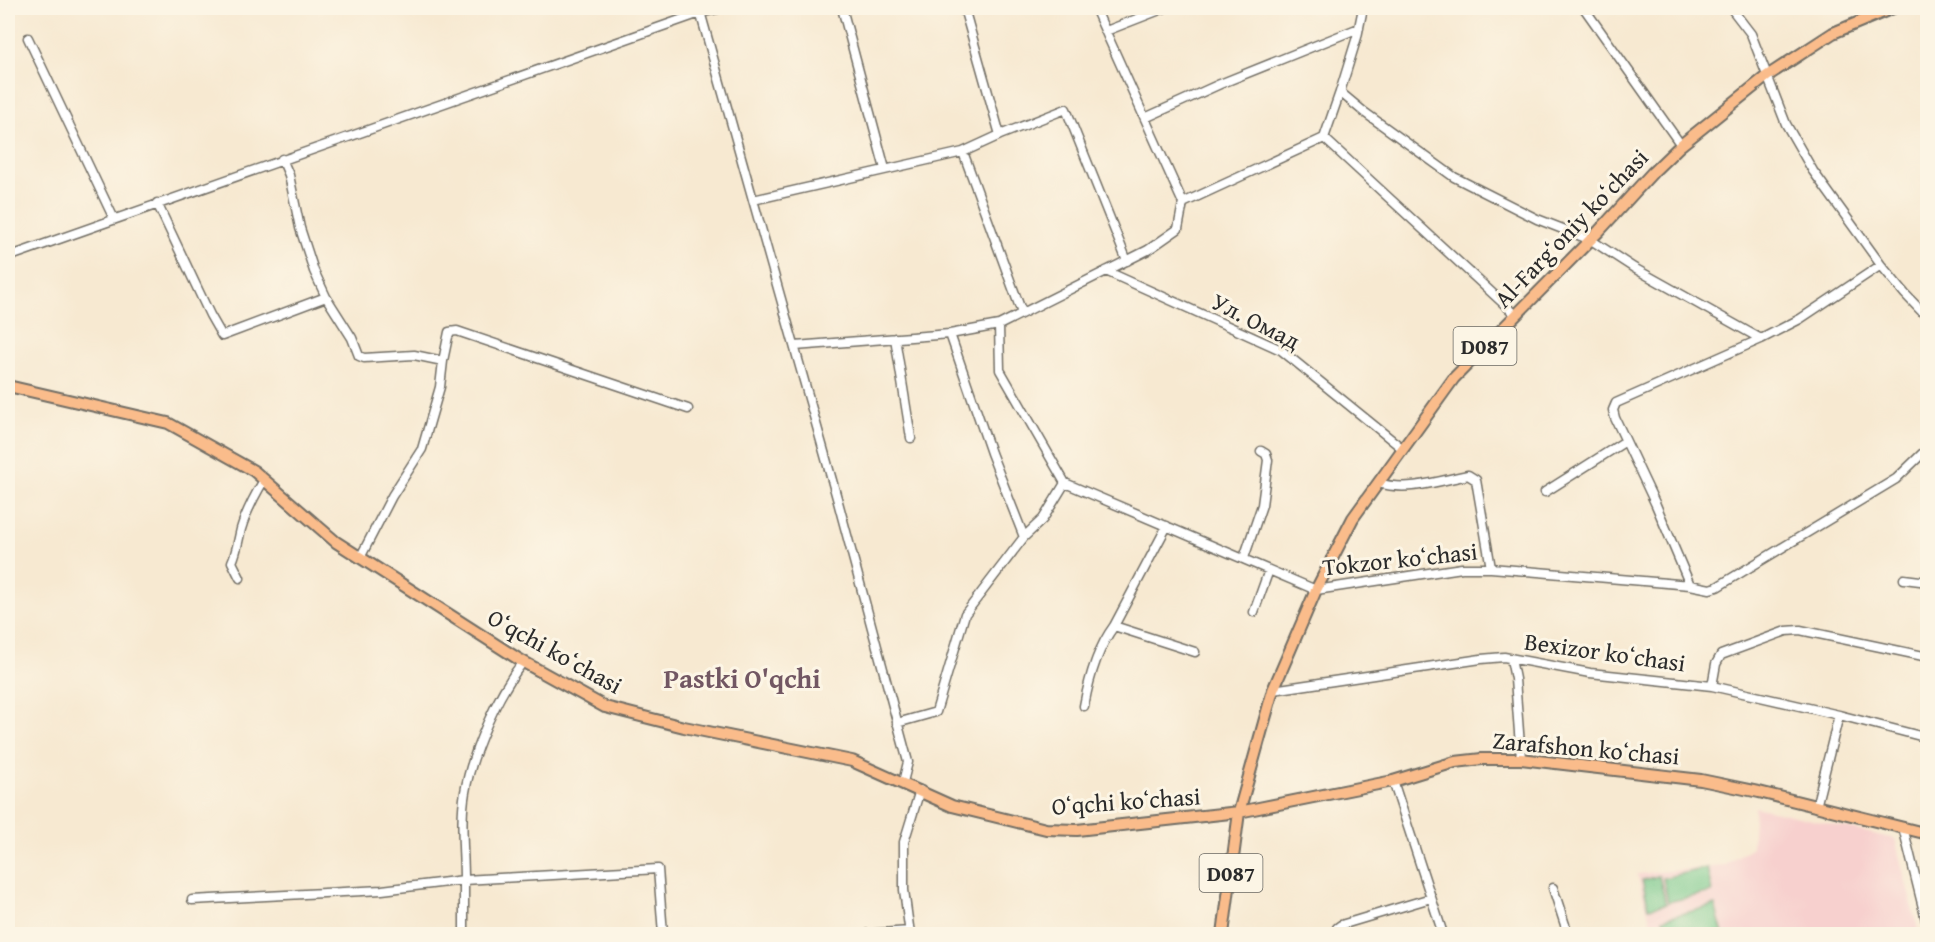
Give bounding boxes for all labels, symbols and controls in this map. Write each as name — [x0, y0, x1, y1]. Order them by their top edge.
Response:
street label: Al-Fargʻoniy koʻchasi — [1486, 140, 1656, 315]
street label: Ул. Омад — [1206, 284, 1306, 358]
road number: D087 — [1454, 327, 1516, 365]
street label: Tokzor koʻchasi — [1321, 533, 1479, 585]
street label: Oʻqchi koʻchasi — [481, 600, 629, 703]
street label: Bexizor koʻchasi — [1522, 623, 1688, 681]
district label: Pastki O'qchi — [663, 658, 821, 698]
street label: Zarafshon koʻchasi — [1491, 722, 1681, 774]
street label: Oʻqchi koʻchasi — [1050, 778, 1202, 824]
road number: D087 — [1200, 854, 1262, 892]

